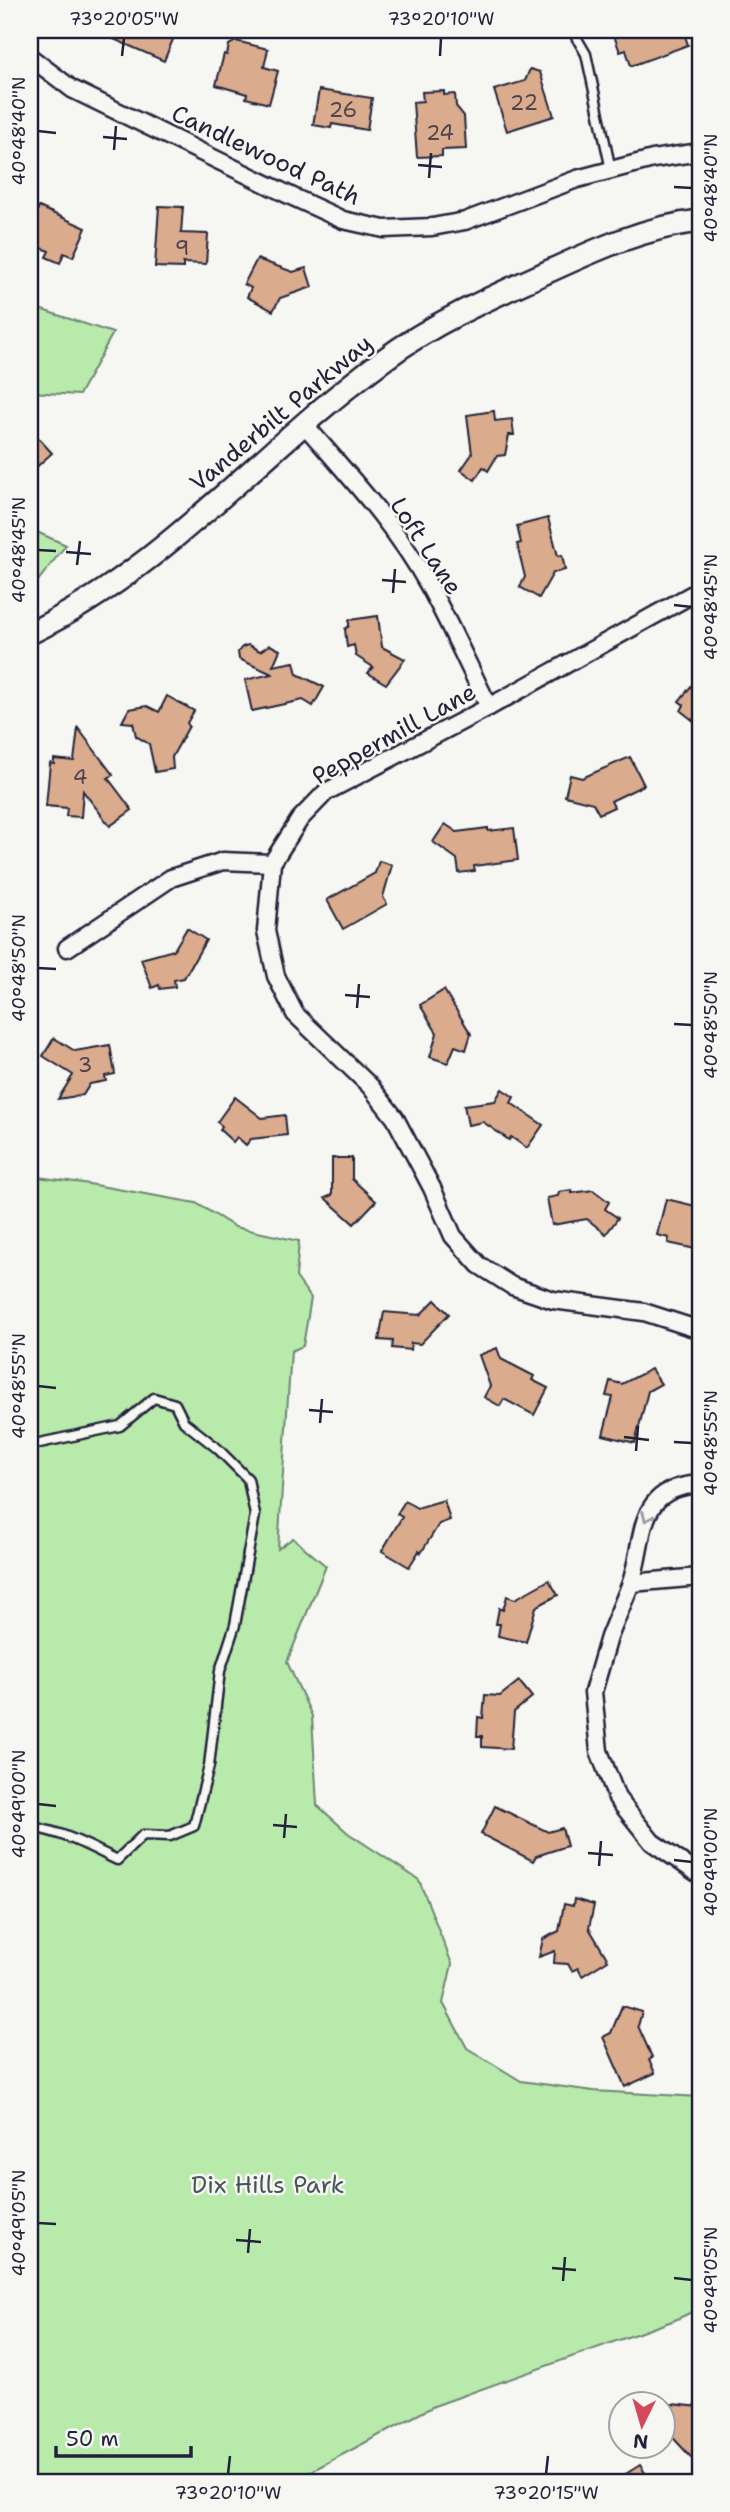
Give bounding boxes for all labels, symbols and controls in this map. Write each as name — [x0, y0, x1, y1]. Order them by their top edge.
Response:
text: 73°20'05"W — [69, 7, 179, 31]
text: 73°20'10"W — [387, 7, 495, 31]
text: 40°48'40"N — [7, 77, 31, 185]
house number: 22 — [510, 89, 538, 117]
house number: 26 — [329, 96, 357, 124]
street label: Candlewood Path — [166, 97, 366, 213]
house number: 24 — [426, 119, 454, 147]
text: 40°48'40"N — [699, 134, 723, 242]
house number: 9 — [175, 234, 189, 262]
street label: Vanderbilt Parkway — [183, 327, 379, 499]
street label: Loft Lane — [383, 491, 469, 601]
text: 40°48'45"N — [7, 497, 31, 603]
text: 40°48'45"N — [699, 554, 723, 660]
street label: Peppermill Lane — [306, 676, 482, 792]
house number: 4 — [73, 763, 87, 791]
text: 40°48'50"N — [7, 914, 31, 1022]
text: 40°48'50"N — [699, 971, 723, 1079]
house number: 3 — [78, 1051, 92, 1079]
text: 40°48'55"N — [7, 1333, 31, 1439]
text: 40°48'55"N — [699, 1390, 723, 1496]
one-way arrow — [641, 1510, 655, 1522]
text: 40°49'00"N — [7, 1750, 31, 1858]
text: 40°49'00"N — [699, 1808, 723, 1916]
park label: Dix Hills Park — [191, 2169, 345, 2201]
text: 40°49'05"N — [7, 2170, 31, 2277]
text: 40°49'05"N — [699, 2227, 723, 2334]
north arrow — [608, 2390, 678, 2460]
scale bar — [56, 2414, 191, 2458]
text: 50 m — [66, 2425, 119, 2453]
text: N — [632, 2428, 649, 2455]
text: 73°20'10"W — [174, 2481, 282, 2505]
text: 73°20'15"W — [493, 2481, 599, 2505]

